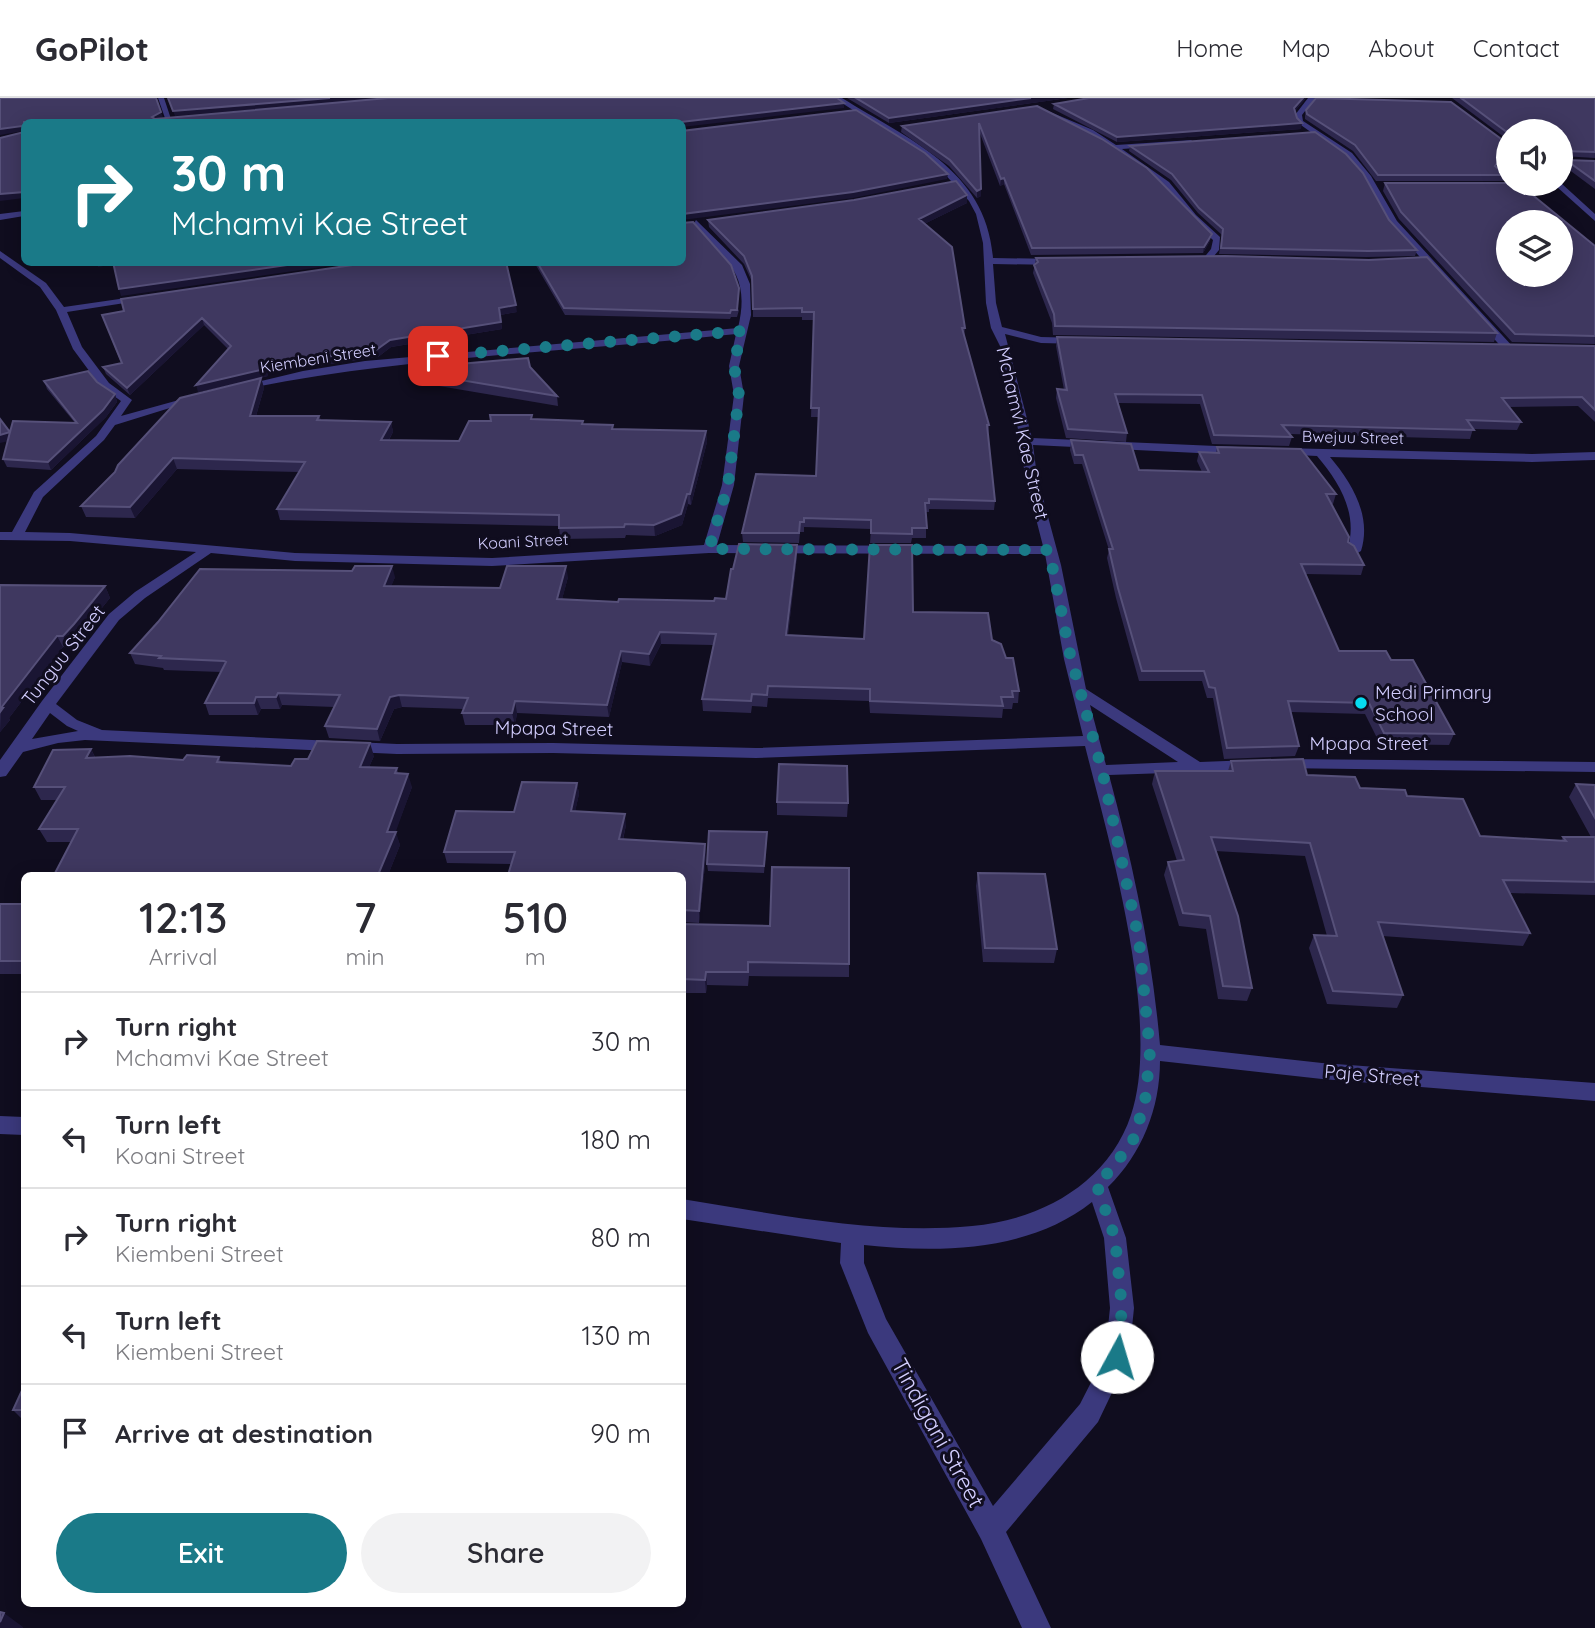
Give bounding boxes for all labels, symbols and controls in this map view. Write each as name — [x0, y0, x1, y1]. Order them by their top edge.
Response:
text: GoPilot — [35, 28, 149, 69]
text: Home — [1176, 33, 1243, 63]
text: Map — [1281, 33, 1330, 63]
text: About — [1368, 33, 1435, 63]
text: Contact — [1473, 33, 1560, 63]
map controls — [1496, 119, 1573, 287]
button: sound — [1496, 119, 1573, 196]
text: 30 m — [171, 142, 286, 203]
icon: right — [56, 147, 147, 238]
text: Mchamvi Kae Street — [171, 203, 468, 243]
button: layers — [1496, 210, 1573, 287]
pin — [408, 326, 468, 386]
icon: arrive — [419, 337, 457, 375]
street label: Kiembeni Street — [258, 339, 378, 377]
street label: Mchamvi Kae Street — [991, 344, 1055, 522]
street label: Bwejuu Street — [1302, 426, 1404, 448]
street label: Koani Street — [477, 529, 569, 553]
street label: Tunguu Street — [16, 600, 110, 710]
place label: Medi Primary School — [1375, 680, 1492, 726]
marker: Medi Primary School — [1353, 695, 1369, 711]
street label: Mpapa Street — [494, 715, 614, 741]
street label: Mpapa Street — [1310, 731, 1428, 755]
text: 12:13 — [139, 891, 227, 944]
text: 7 — [354, 891, 376, 944]
text: 510 — [503, 891, 568, 944]
text: Arrival — [149, 942, 218, 971]
text: min — [345, 942, 385, 971]
text: m — [525, 942, 546, 971]
text: Turn right — [115, 1010, 237, 1043]
icon: right — [56, 1022, 94, 1060]
text: 30 m — [591, 1025, 651, 1058]
text: Mchamvi Kae Street — [115, 1043, 329, 1072]
street label: Paje Street — [1323, 1059, 1421, 1091]
text: Turn left — [115, 1108, 222, 1141]
icon: left — [56, 1120, 94, 1158]
text: 180 m — [581, 1123, 651, 1156]
text: Koani Street — [115, 1141, 245, 1170]
text: Turn right — [115, 1206, 237, 1239]
icon: right — [56, 1218, 94, 1256]
text: 80 m — [591, 1221, 651, 1254]
text: Kiembeni Street — [115, 1239, 284, 1268]
text: Turn left — [115, 1304, 222, 1337]
icon: left — [56, 1316, 94, 1354]
text: 130 m — [581, 1319, 651, 1352]
position arrow — [1080, 1320, 1154, 1394]
text: Kiembeni Street — [115, 1337, 284, 1366]
street label: Tindigani Street — [885, 1353, 992, 1513]
icon: arrive — [56, 1414, 94, 1452]
text: Arrive at destination — [115, 1417, 373, 1450]
text: 90 m — [590, 1417, 651, 1450]
button: Exit — [56, 1513, 347, 1593]
button: Share — [361, 1513, 651, 1593]

